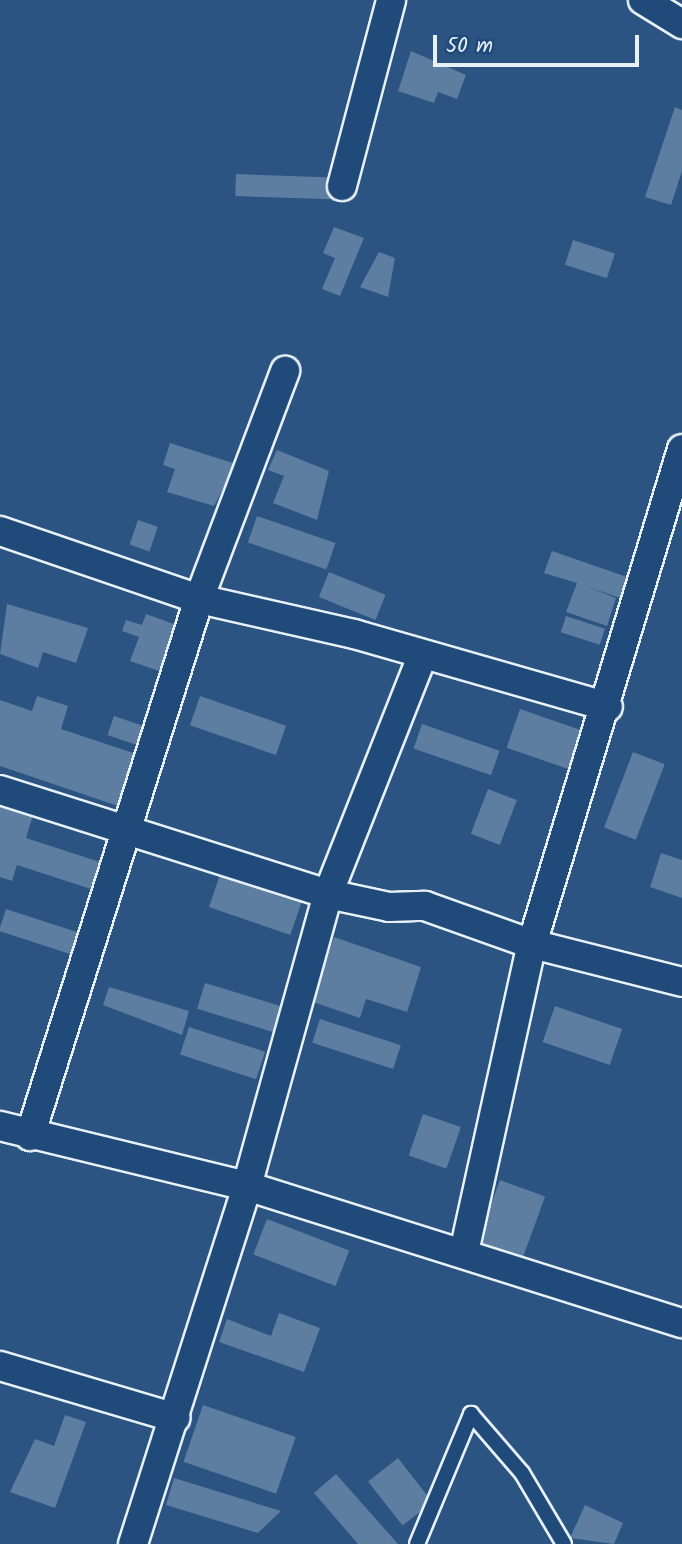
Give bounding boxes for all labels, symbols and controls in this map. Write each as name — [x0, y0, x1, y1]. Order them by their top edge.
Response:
scale bar — [437, 21, 644, 65]
text: 50 m — [446, 30, 493, 63]

